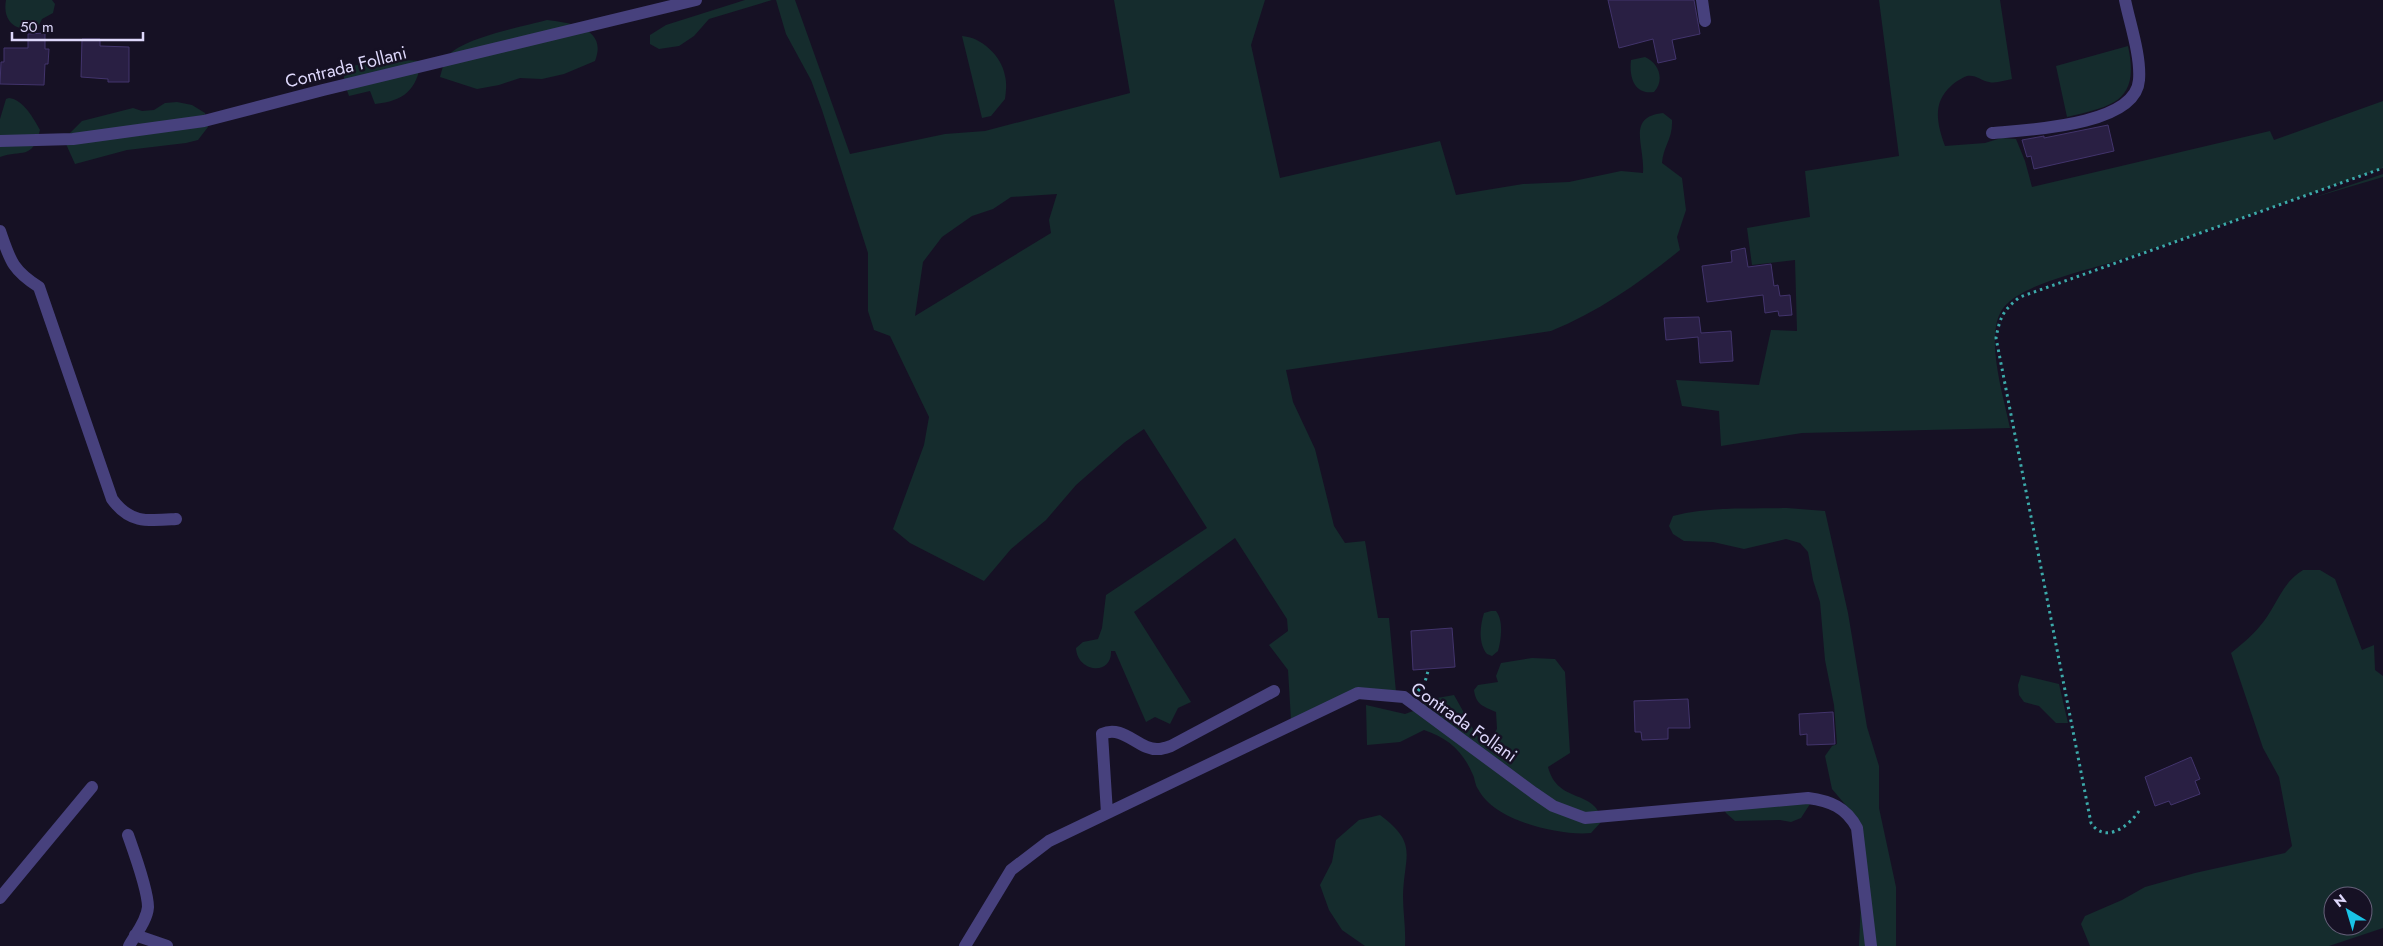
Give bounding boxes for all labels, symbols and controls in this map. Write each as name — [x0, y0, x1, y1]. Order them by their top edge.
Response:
scale bar — [12, 10, 144, 42]
text: 50 m — [20, 16, 54, 38]
street label: Contrada Follani — [282, 39, 410, 95]
street label: Contrada Follani — [1406, 676, 1522, 768]
north arrow — [2323, 886, 2373, 936]
text: N — [2329, 889, 2351, 912]

